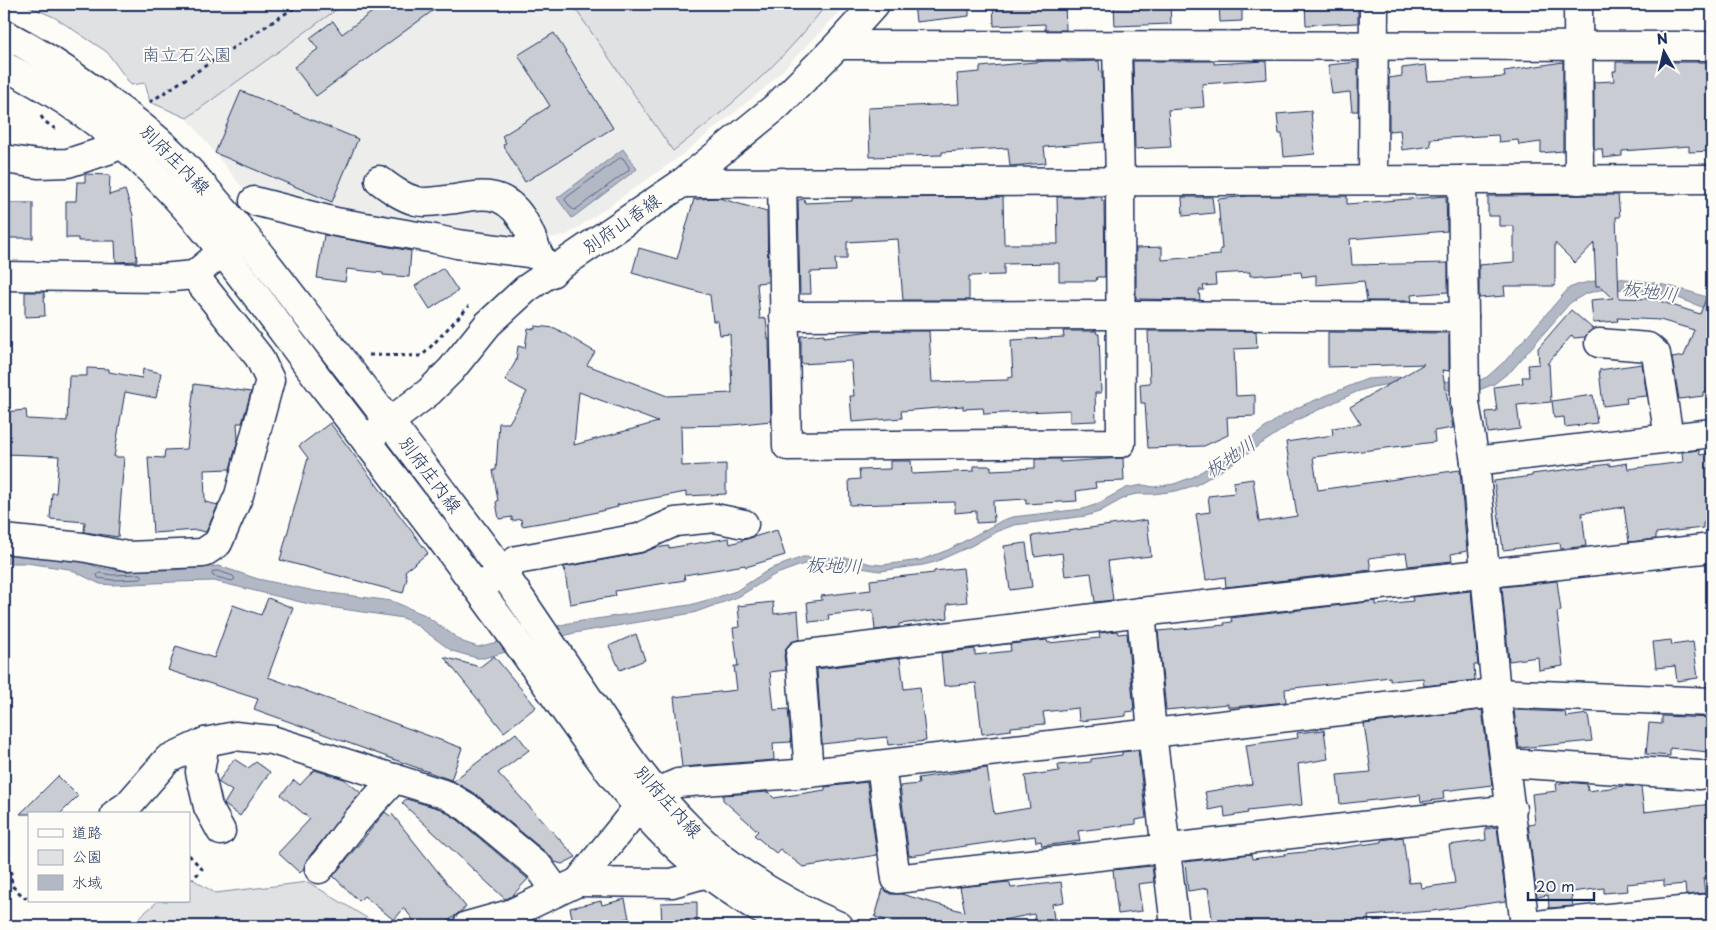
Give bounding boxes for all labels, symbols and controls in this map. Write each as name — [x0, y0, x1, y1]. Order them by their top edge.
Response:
text: N — [1655, 27, 1669, 50]
north arrow — [1638, 28, 1688, 78]
park label: 南立石公園 — [142, 40, 232, 67]
street label: 別府庄内線 — [135, 118, 217, 200]
street label: 別府山香線 — [577, 186, 666, 260]
water label: 板地川 — [1620, 272, 1680, 308]
water label: 板地川 — [1198, 429, 1261, 484]
street label: 別府庄内線 — [393, 430, 469, 518]
water label: 板地川 — [805, 549, 863, 579]
street label: 別府庄内線 — [629, 759, 709, 843]
legend — [28, 812, 190, 902]
text: 道路 — [72, 820, 102, 843]
text: 公園 — [72, 844, 102, 867]
text: 水域 — [72, 870, 102, 893]
scale bar — [1528, 870, 1595, 902]
text: 20 m — [1536, 874, 1575, 897]

